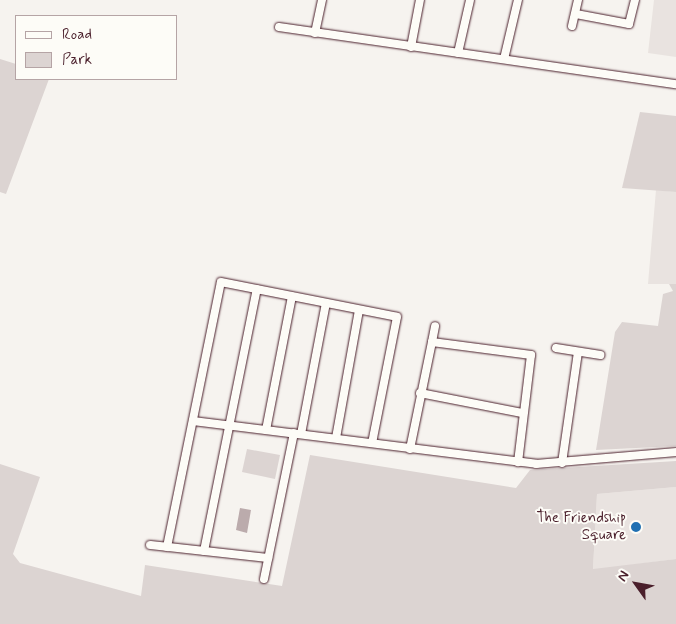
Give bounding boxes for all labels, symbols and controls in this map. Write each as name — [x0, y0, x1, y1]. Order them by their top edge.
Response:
legend — [15, 15, 178, 80]
text: Road — [62, 25, 92, 45]
text: Park — [62, 50, 92, 70]
place label: The Friendship Square — [534, 509, 626, 544]
marker: The Friendship Square — [630, 521, 642, 533]
north arrow — [611, 559, 661, 609]
text: N — [613, 567, 633, 585]

